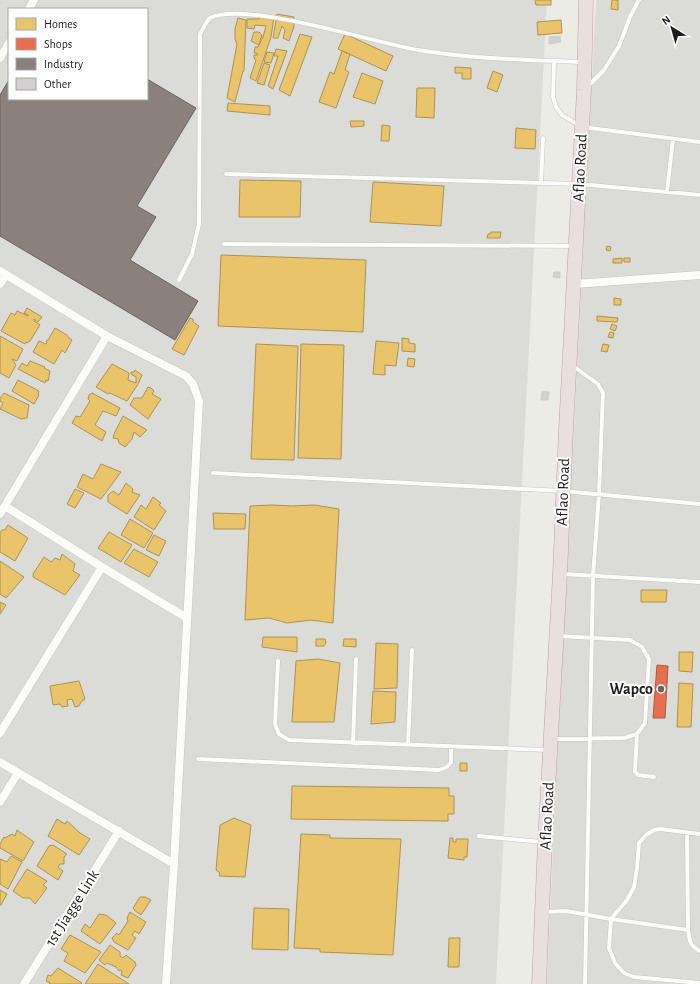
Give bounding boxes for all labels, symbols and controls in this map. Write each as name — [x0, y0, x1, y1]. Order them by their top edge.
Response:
legend — [8, 8, 148, 100]
north arrow — [652, 8, 692, 48]
text: N — [660, 14, 673, 27]
text: Homes — [44, 18, 77, 30]
text: Shops — [44, 38, 72, 50]
text: Industry — [44, 58, 83, 71]
text: Other — [44, 78, 71, 90]
street label: Aflao Road — [570, 134, 590, 202]
street label: Aflao Road — [554, 458, 572, 526]
place label: Wapco — [609, 681, 653, 697]
marker: Wapco — [656, 684, 666, 694]
street label: Aflao Road — [537, 782, 557, 850]
street label: 1st Jiagge Link — [42, 866, 102, 949]

